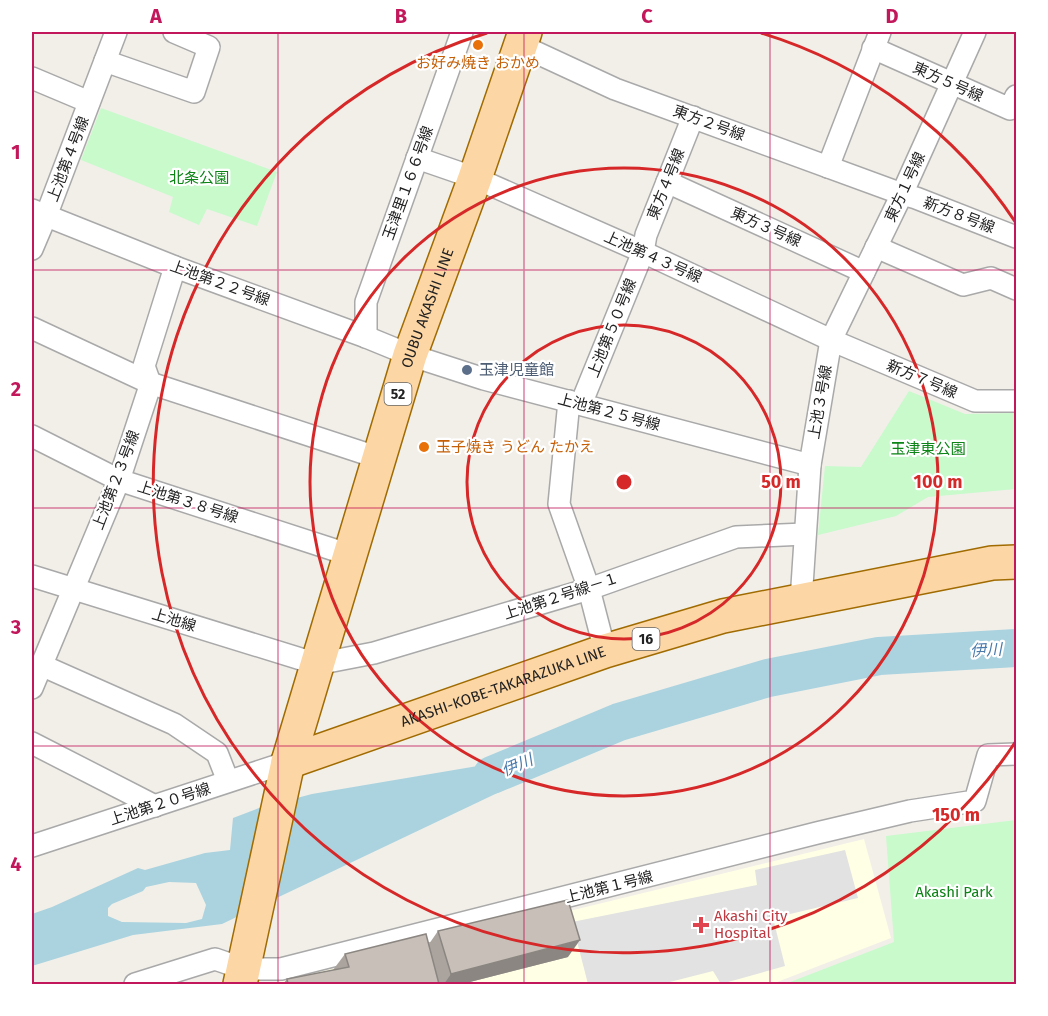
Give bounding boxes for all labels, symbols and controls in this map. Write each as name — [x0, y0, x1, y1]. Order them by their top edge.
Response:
text: A — [149, 4, 163, 28]
text: B — [395, 4, 407, 28]
text: C — [641, 4, 653, 28]
text: D — [885, 4, 899, 28]
marker: お好み焼き おかめ — [471, 38, 485, 52]
place label: お好み焼き おかめ — [416, 54, 540, 72]
street label: 東方５号線 — [910, 59, 986, 105]
street label: 東方２号線 — [671, 102, 747, 144]
street label: 上池第４号線 — [43, 114, 93, 204]
street label: 玉津里１６６号線 — [379, 124, 437, 242]
text: 1 — [11, 140, 21, 164]
street label: 東方４号線 — [644, 146, 688, 222]
street label: 東方１号線 — [881, 149, 929, 225]
park label: 北条公園 — [169, 169, 229, 187]
street label: 新方８号線 — [921, 193, 997, 237]
street label: 東方３号線 — [728, 204, 804, 250]
street label: 上池第４３号線 — [601, 227, 705, 287]
street label: OUBU AKASHI LINE — [398, 246, 457, 370]
street label: 上池第２２号線 — [168, 257, 272, 309]
street label: 上池第５０号線 — [584, 276, 640, 380]
street label: 新方７号線 — [884, 356, 960, 402]
place label: 玉津児童館 — [479, 361, 554, 379]
marker: 玉津児童館 — [460, 363, 474, 377]
street label: 上池３号線 — [805, 363, 835, 441]
text: 2 — [11, 377, 21, 401]
road number: 52 — [384, 383, 412, 405]
street label: 上池第２５号線 — [556, 390, 662, 434]
street label: 上池第２３号線 — [89, 428, 143, 532]
place label: 玉子焼き うどん たかえ — [436, 438, 594, 456]
marker: 玉子焼き うどん たかえ — [417, 440, 431, 454]
park label: 玉津東公園 — [890, 440, 966, 458]
text: 50 m — [761, 471, 801, 493]
text: 100 m — [914, 471, 962, 493]
centre of rings — [614, 472, 634, 492]
street label: 上池第３８号線 — [135, 477, 241, 527]
street label: 上池第２号線－１ — [501, 569, 621, 623]
street label: 上池線 — [150, 605, 198, 635]
text: 3 — [10, 615, 21, 639]
road number: 16 — [632, 628, 660, 650]
water label: 伊川 — [970, 640, 1004, 660]
street label: AKASHI-KOBE-TAKARAZUKA LINE — [398, 642, 608, 731]
water label: 伊川 — [499, 749, 537, 780]
street label: 上池第２０号線 — [107, 779, 213, 829]
text: 150 m — [932, 804, 980, 826]
text: 4 — [10, 852, 22, 876]
street label: 上池第１号線 — [563, 867, 655, 907]
park label: Akashi Park — [915, 883, 993, 901]
place label: Akashi City Hospital — [714, 907, 788, 942]
marker: Akashi City Hospital — [692, 916, 710, 934]

